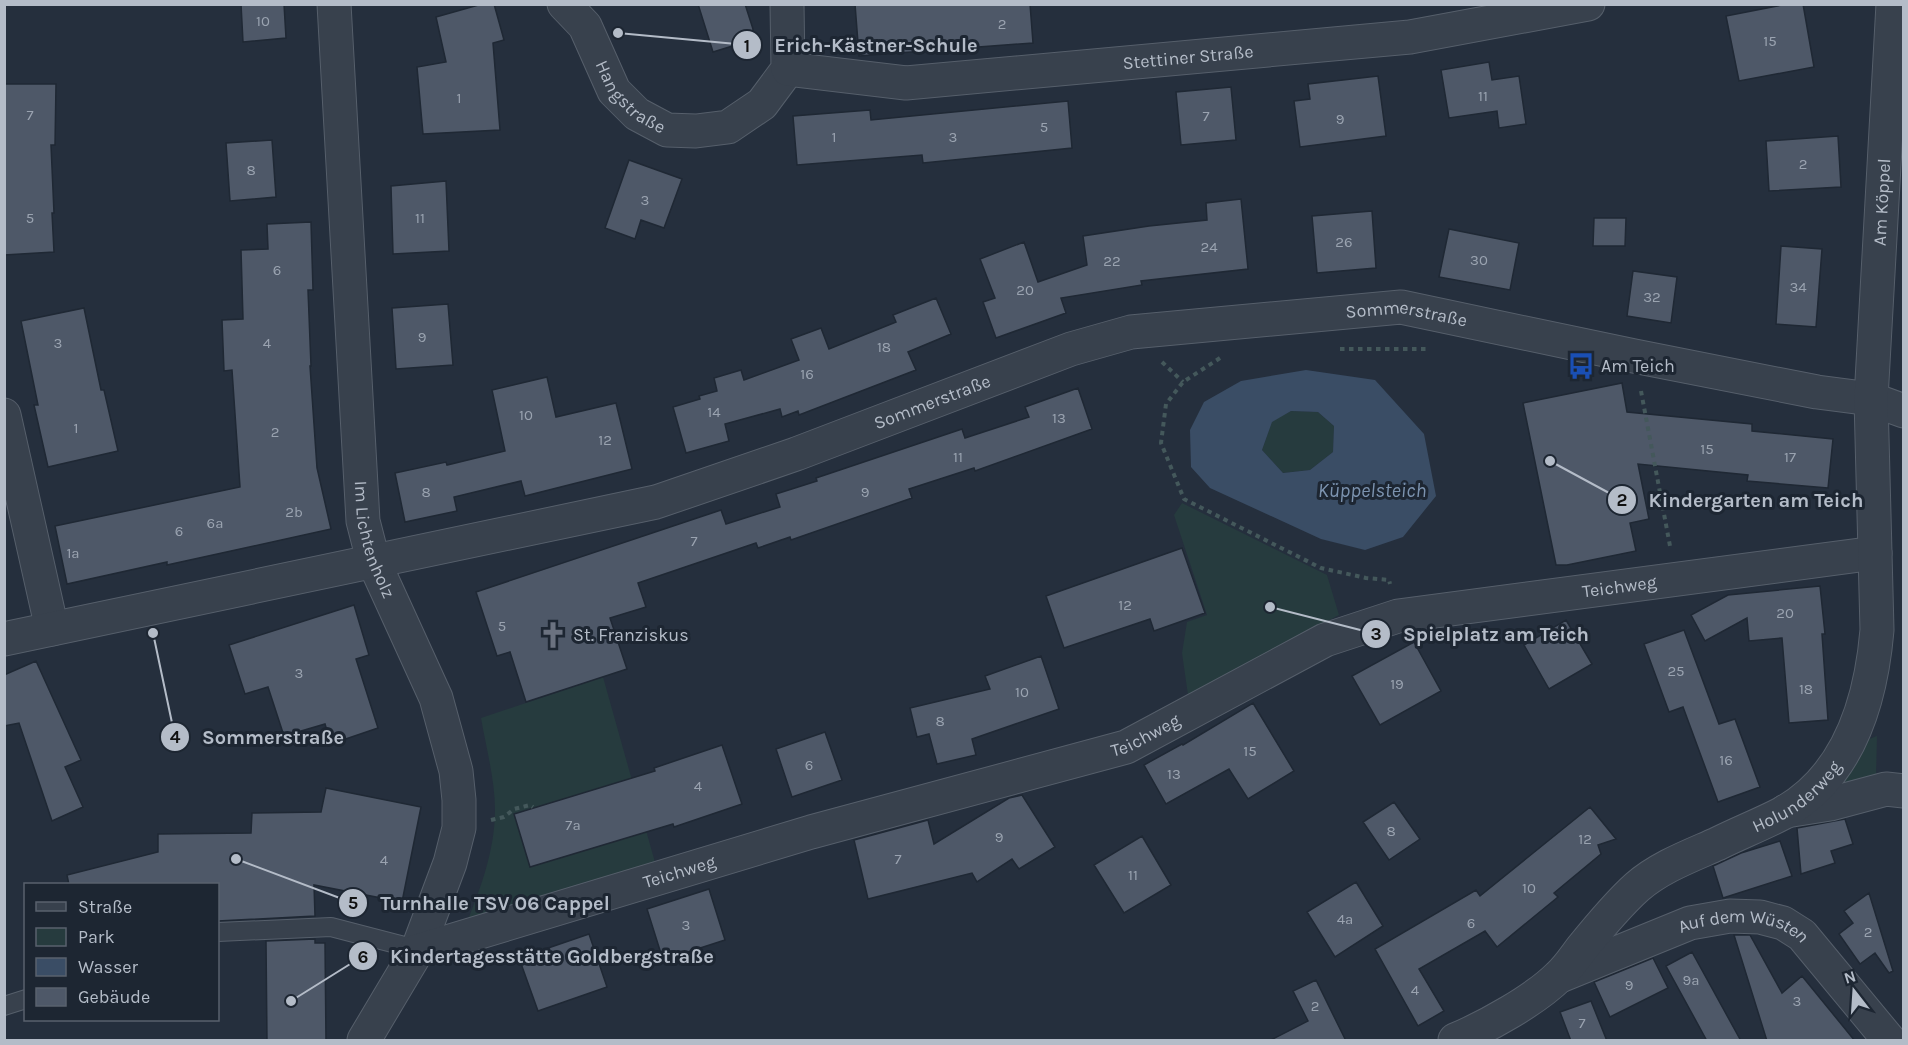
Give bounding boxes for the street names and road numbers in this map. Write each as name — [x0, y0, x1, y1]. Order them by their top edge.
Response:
street label: Stettiner Straße — [1122, 40, 1254, 74]
street label: Hangstraße — [591, 57, 669, 138]
street label: Am Köppel — [1869, 158, 1895, 246]
street label: Sommerstraße — [1345, 296, 1469, 332]
street label: Sommerstraße — [871, 370, 994, 434]
street label: Im Lichtenholz — [350, 480, 400, 602]
street label: Teichweg — [1581, 571, 1658, 603]
street label: Teichweg — [1108, 709, 1184, 762]
street label: Holunderweg — [1749, 756, 1846, 837]
street label: Teichweg — [640, 850, 718, 893]
street label: Auf dem Wüsten — [1675, 905, 1815, 947]

